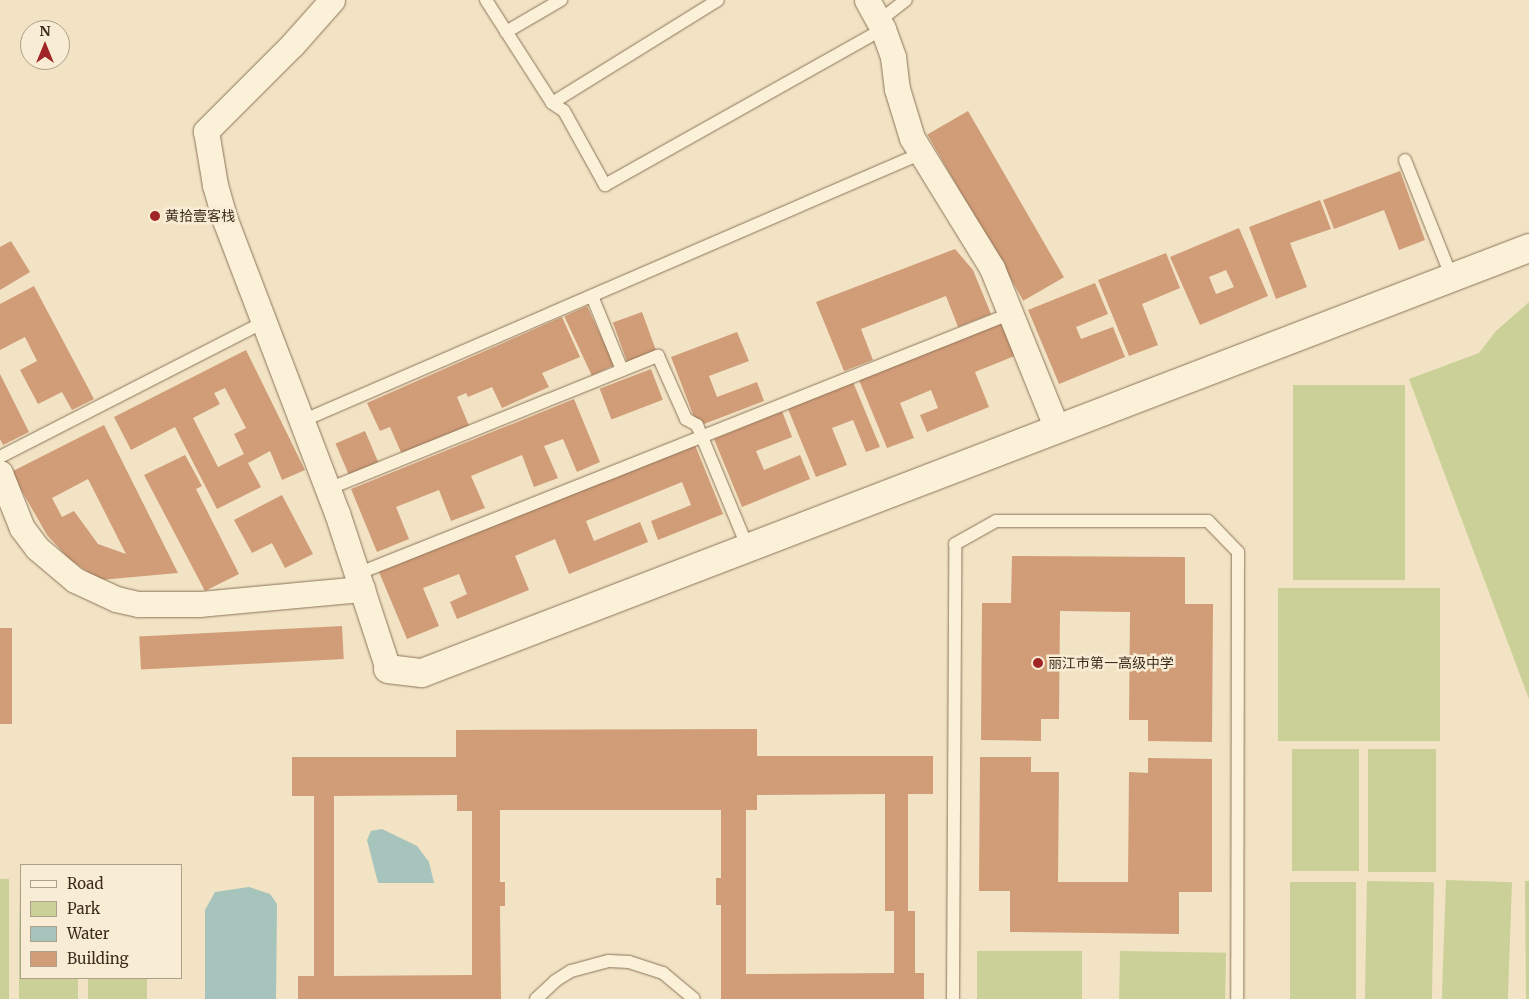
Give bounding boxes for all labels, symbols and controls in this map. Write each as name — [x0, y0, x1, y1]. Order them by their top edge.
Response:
north arrow — [20, 20, 70, 70]
text: N — [39, 22, 51, 40]
place label: 黄拾壹客栈 — [165, 208, 235, 224]
marker: 黄拾壹客栈 — [149, 210, 161, 222]
place label: 丽江市第一高级中学 — [1048, 655, 1174, 671]
marker: 丽江市第一高级中学 — [1032, 657, 1044, 669]
legend — [20, 864, 182, 979]
text: Road — [67, 874, 103, 893]
text: Park — [67, 899, 100, 918]
text: Water — [67, 924, 109, 943]
text: Building — [67, 949, 129, 968]

